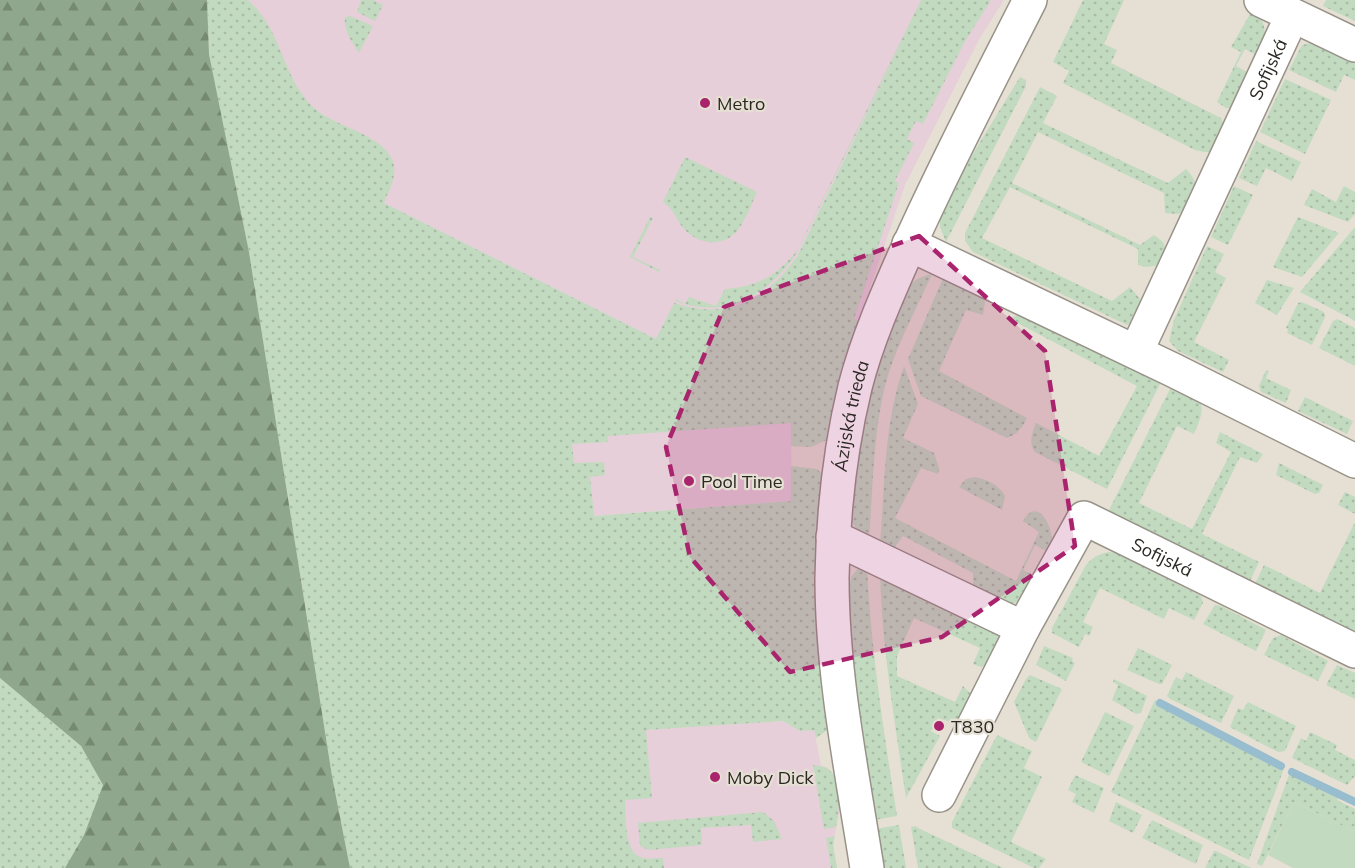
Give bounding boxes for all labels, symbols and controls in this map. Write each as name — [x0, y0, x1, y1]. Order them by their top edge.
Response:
street label: Sofijská — [1243, 35, 1292, 103]
place label: Metro — [717, 92, 765, 115]
marker: Metro — [698, 96, 712, 110]
street label: Ázijská trieda — [828, 357, 874, 473]
place label: Pool Time — [701, 470, 783, 493]
marker: Pool Time — [682, 474, 696, 488]
street label: Sofijská — [1128, 532, 1197, 581]
place label: T830 — [951, 715, 994, 738]
marker: T830 — [932, 719, 946, 733]
place label: Moby Dick — [727, 766, 814, 789]
marker: Moby Dick — [708, 770, 722, 784]

